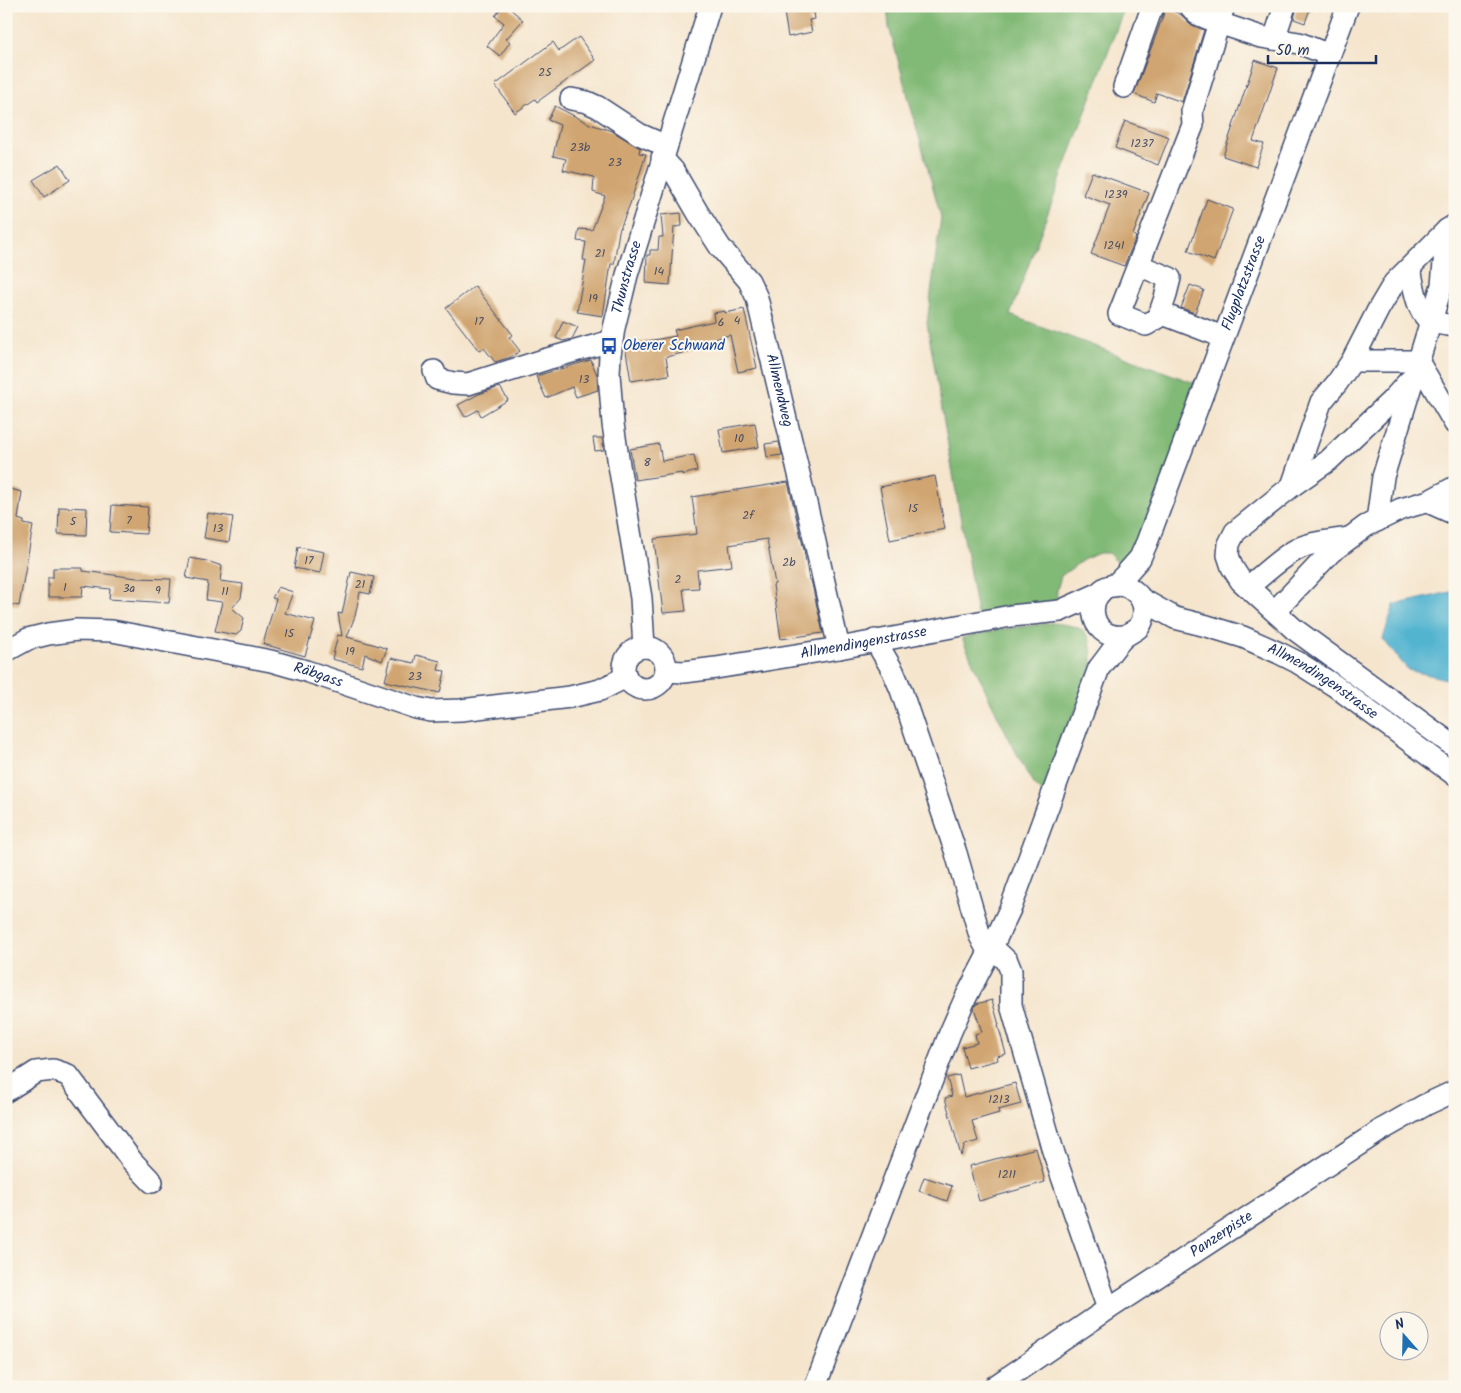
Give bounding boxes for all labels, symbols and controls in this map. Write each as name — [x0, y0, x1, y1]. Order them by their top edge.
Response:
scale bar — [1268, 32, 1376, 64]
text: 50 m — [1276, 39, 1310, 63]
house number: 25 — [538, 63, 553, 82]
house number: 1237 — [1130, 134, 1154, 153]
house number: 23b — [570, 138, 591, 157]
house number: 23 — [608, 153, 622, 172]
house number: 1239 — [1104, 185, 1128, 204]
street label: Flugplatzstrasse — [1215, 232, 1273, 334]
house number: 1241 — [1103, 236, 1125, 255]
street label: Thunstrasse — [606, 238, 649, 317]
house number: 21 — [595, 244, 606, 263]
house number: 14 — [654, 262, 665, 281]
house number: 19 — [588, 289, 598, 308]
house number: 4 — [734, 311, 741, 330]
house number: 17 — [474, 312, 484, 331]
house number: 6 — [718, 313, 724, 332]
place label: Oberer Schwand — [623, 334, 725, 358]
bus stop icon: Oberer Schwand — [599, 336, 619, 356]
street label: Allmendweg — [759, 351, 799, 430]
house number: 13 — [579, 370, 589, 389]
house number: 10 — [734, 429, 744, 448]
house number: 8 — [643, 453, 651, 472]
house number: 15 — [908, 499, 920, 518]
house number: 2f — [742, 506, 755, 525]
house number: 7 — [126, 511, 132, 530]
house number: 5 — [70, 512, 78, 531]
house number: 13 — [213, 519, 223, 538]
house number: 17 — [304, 551, 314, 570]
house number: 2b — [782, 553, 796, 572]
house number: 2 — [675, 570, 682, 589]
house number: 21 — [355, 575, 366, 594]
house number: 1 — [63, 578, 67, 597]
house number: 3a — [123, 579, 136, 598]
house number: 9 — [155, 581, 161, 600]
house number: 11 — [221, 582, 229, 601]
street label: Allmendingenstrasse — [799, 620, 929, 666]
house number: 15 — [284, 624, 296, 643]
street label: Allmendingenstrasse — [1263, 637, 1383, 726]
house number: 19 — [345, 642, 355, 661]
street label: Räbgass — [291, 656, 347, 695]
house number: 23 — [408, 667, 422, 686]
house number: 1213 — [988, 1090, 1010, 1109]
house number: 1211 — [998, 1165, 1016, 1184]
street label: Panzerpiste — [1185, 1205, 1258, 1264]
north arrow — [1378, 1310, 1428, 1360]
text: N — [1392, 1313, 1408, 1337]

